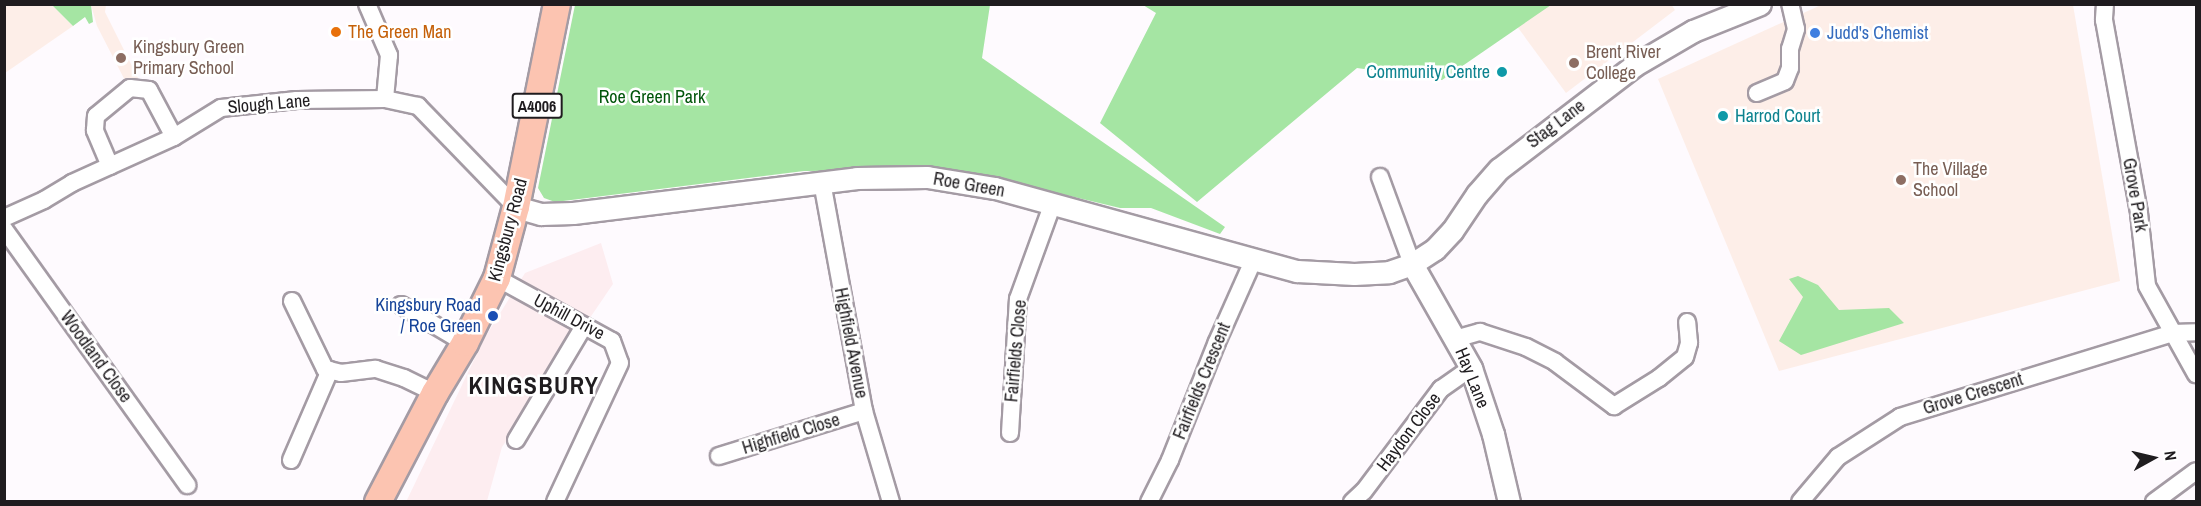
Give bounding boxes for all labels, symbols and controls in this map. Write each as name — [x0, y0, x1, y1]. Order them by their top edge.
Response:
place label: The Green Man — [348, 21, 451, 43]
place label: Judd's Chemist — [1827, 22, 1928, 44]
marker: The Green Man — [329, 25, 343, 39]
marker: Judd's Chemist — [1808, 26, 1822, 40]
place label: Kingsbury Green Primary School — [133, 37, 245, 80]
place label: Brent River College — [1586, 42, 1661, 84]
marker: Kingsbury Green Primary School — [114, 51, 128, 65]
marker: Brent River College — [1567, 56, 1581, 70]
place label: Community Centre — [1366, 61, 1490, 83]
marker: Community Centre — [1495, 65, 1509, 79]
park label: Roe Green Park — [599, 86, 705, 108]
street label: Slough Lane — [227, 90, 311, 118]
road number: A4006 — [512, 93, 562, 119]
street label: Stag Lane — [1523, 95, 1589, 153]
place label: Harrod Court — [1735, 105, 1820, 127]
marker: Harrod Court — [1716, 109, 1730, 123]
street label: Grove Park — [2118, 156, 2152, 234]
place label: The Village School — [1913, 159, 1987, 201]
street label: Roe Green — [932, 168, 1006, 202]
marker: The Village School — [1894, 173, 1908, 187]
street label: Kingsbury Road — [484, 176, 532, 284]
street label: Highfield Avenue — [830, 285, 872, 401]
street label: Uphill Drive — [530, 289, 608, 345]
place label: Kingsbury Road / Roe Green — [375, 295, 481, 338]
street label: Fairfields Close — [1001, 299, 1031, 403]
street label: Woodland Close — [56, 307, 136, 407]
marker: Kingsbury Road / Roe Green — [486, 309, 500, 323]
street label: Fairfields Crescent — [1169, 319, 1235, 443]
street label: Hay Lane — [1450, 345, 1494, 411]
street label: Grove Crescent — [1920, 369, 2026, 419]
district label: KINGSBURY — [469, 372, 599, 400]
street label: Haydon Close — [1372, 388, 1446, 476]
street label: Highfield Close — [740, 409, 842, 459]
north arrow — [2123, 428, 2183, 488]
text: N — [2159, 449, 2182, 462]

